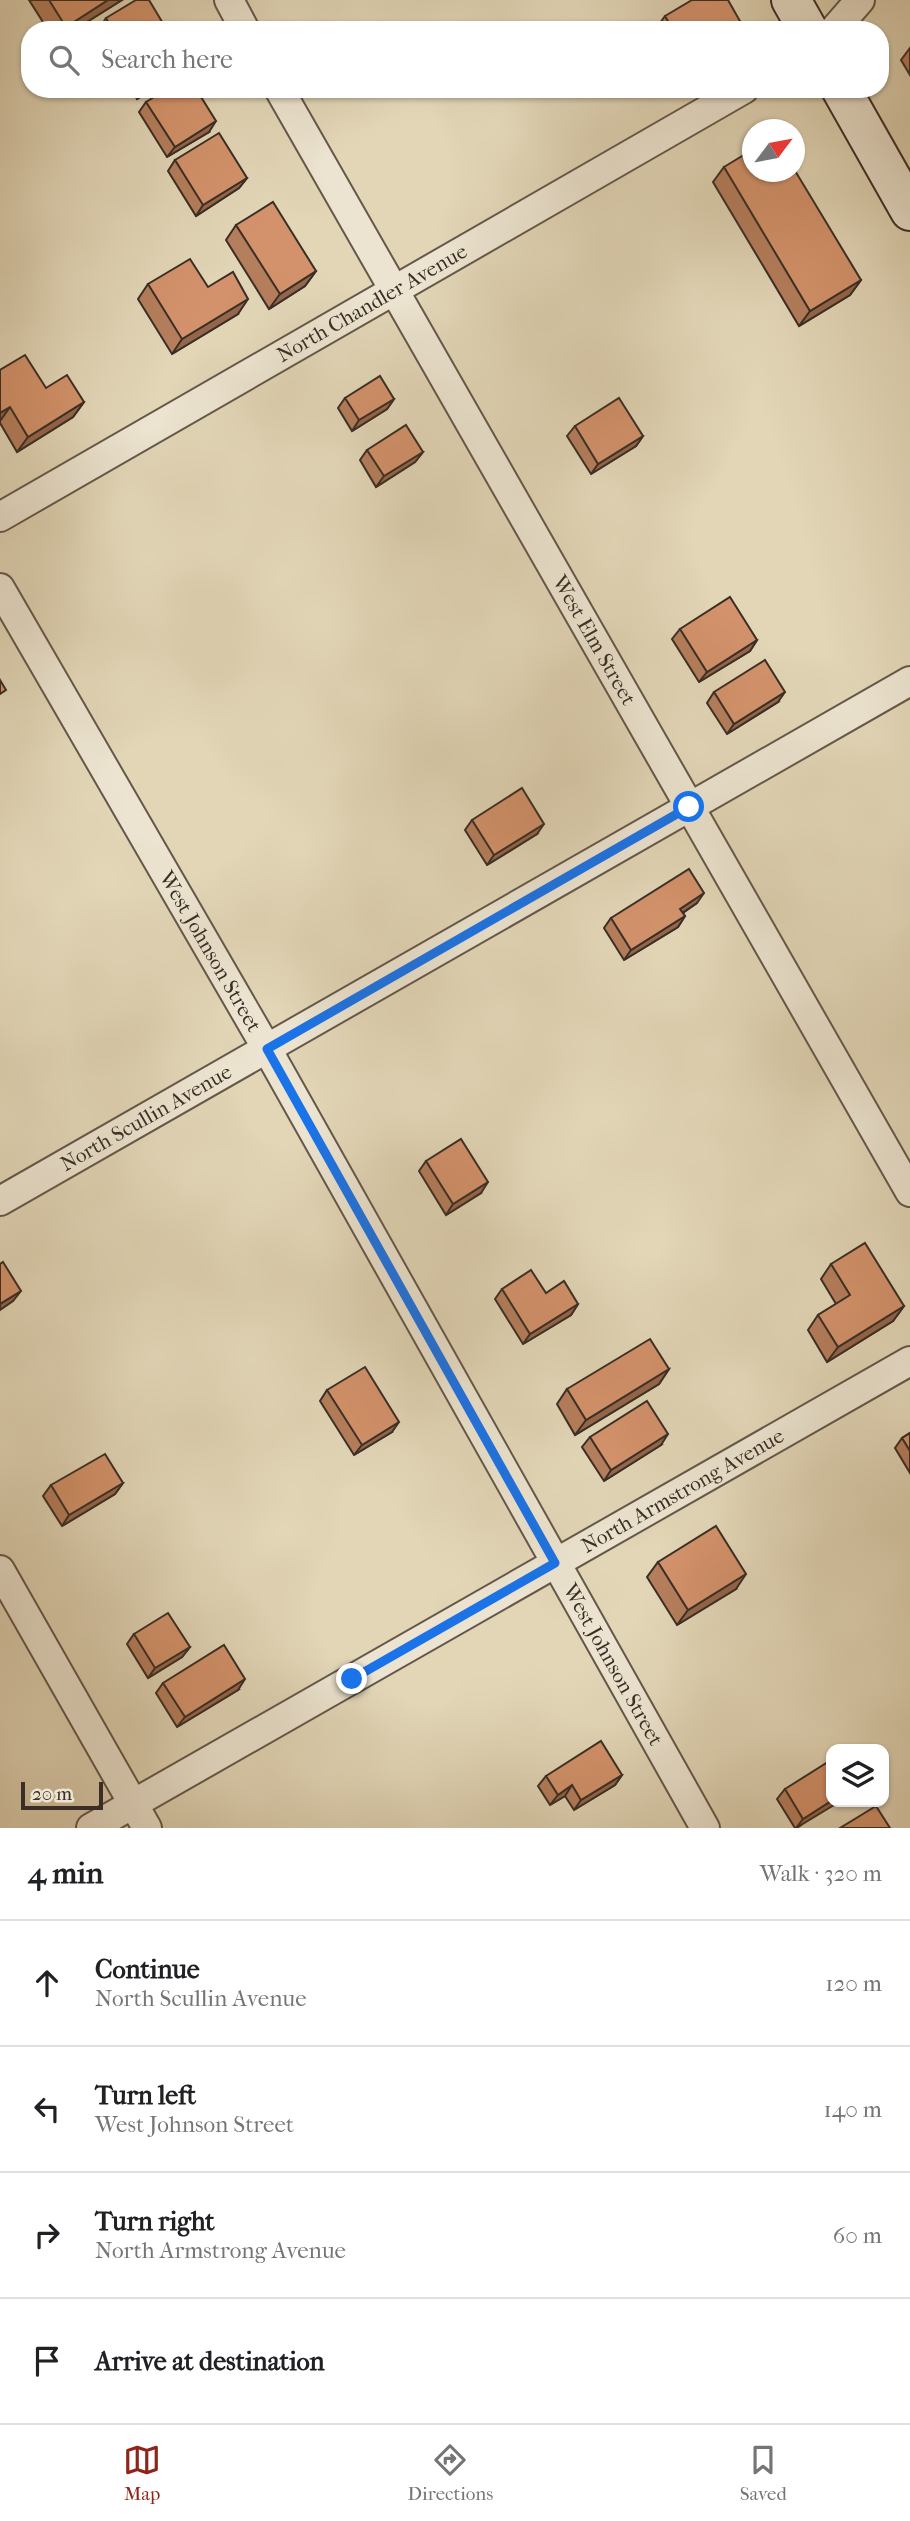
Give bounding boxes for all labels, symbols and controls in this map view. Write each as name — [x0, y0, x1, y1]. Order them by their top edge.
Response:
search box — [21, 21, 889, 98]
icon: search — [45, 41, 83, 79]
text: Search here — [101, 44, 233, 75]
north arrow — [742, 119, 805, 182]
street label: North Chandler Avenue — [272, 239, 471, 367]
street label: West Elm Street — [547, 570, 641, 710]
route start — [673, 791, 704, 822]
street label: West Johnson Street — [154, 866, 267, 1037]
street label: North Scullin Avenue — [56, 1059, 236, 1176]
street label: North Armstrong Avenue — [577, 1423, 788, 1558]
street label: West Johnson Street — [558, 1579, 668, 1750]
route end — [336, 1663, 367, 1694]
map controls — [826, 1744, 889, 1807]
button: layers — [826, 1744, 889, 1807]
scale bar — [21, 1779, 103, 1811]
text: 20 m — [32, 1783, 72, 1805]
text: 4 min — [28, 1856, 103, 1891]
text: Walk · 320 m — [760, 1860, 882, 1887]
text: Continue — [95, 1954, 200, 1985]
icon: ahead — [28, 1964, 66, 2002]
text: 120 m — [825, 1970, 882, 1997]
text: North Scullin Avenue — [95, 1985, 307, 2012]
text: Turn left — [95, 2080, 196, 2111]
icon: left — [28, 2090, 66, 2128]
text: 140 m — [823, 2096, 882, 2123]
text: West Johnson Street — [95, 2111, 294, 2138]
text: Turn right — [95, 2206, 215, 2237]
icon: right — [28, 2216, 66, 2254]
text: 60 m — [833, 2222, 882, 2249]
text: North Armstrong Avenue — [95, 2237, 346, 2264]
icon: arrive — [28, 2342, 66, 2380]
text: Arrive at destination — [95, 2346, 325, 2377]
tab: Map — [123, 2441, 161, 2505]
tab: Directions — [408, 2441, 493, 2505]
tab: Saved — [740, 2441, 787, 2505]

